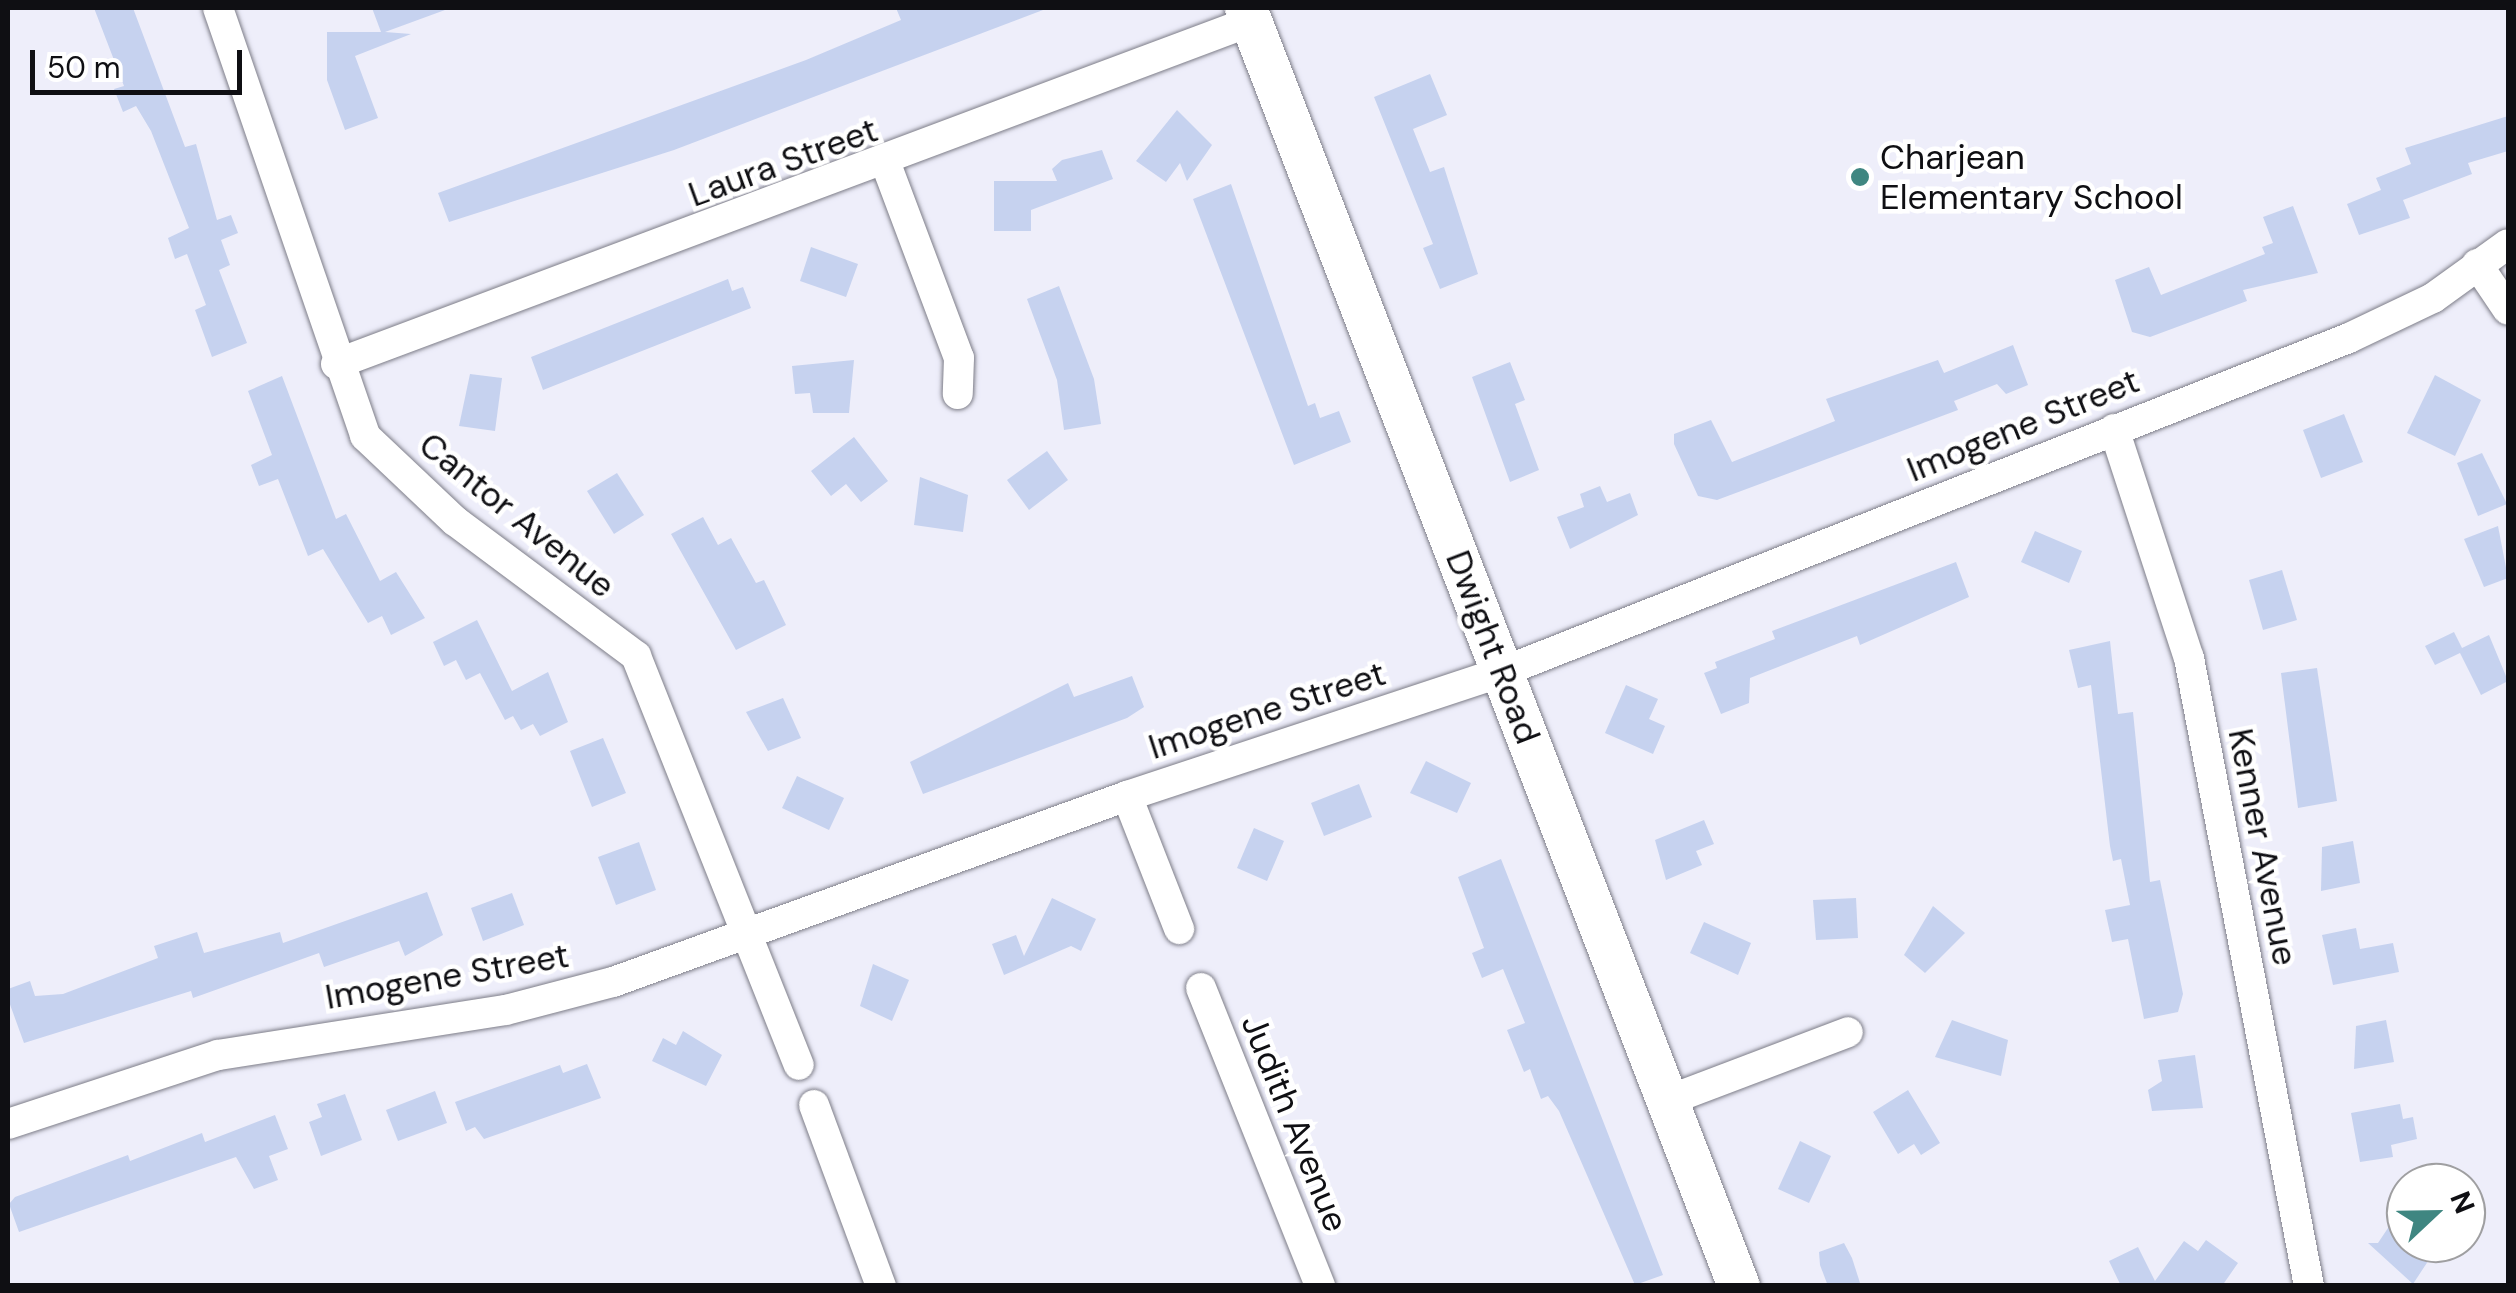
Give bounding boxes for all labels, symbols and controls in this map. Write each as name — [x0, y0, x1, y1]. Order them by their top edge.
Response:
scale bar — [35, 30, 248, 92]
text: 50 m — [47, 48, 121, 87]
street label: Laura Street — [683, 108, 883, 216]
place label: Charjean Elementary School — [1880, 136, 2183, 218]
marker: Charjean Elementary School — [1849, 166, 1871, 188]
street label: Imogene Street — [1901, 359, 2145, 491]
street label: Cantor Avenue — [411, 423, 623, 607]
street label: Dwight Road — [1437, 545, 1549, 749]
street label: Imogene Street — [1143, 652, 1391, 768]
street label: Kenner Avenue — [2219, 725, 2307, 969]
street label: Imogene Street — [322, 934, 572, 1018]
street label: Judith Avenue — [1232, 1008, 1358, 1238]
north arrow — [2386, 1163, 2486, 1263]
text: N — [2441, 1186, 2483, 1219]

